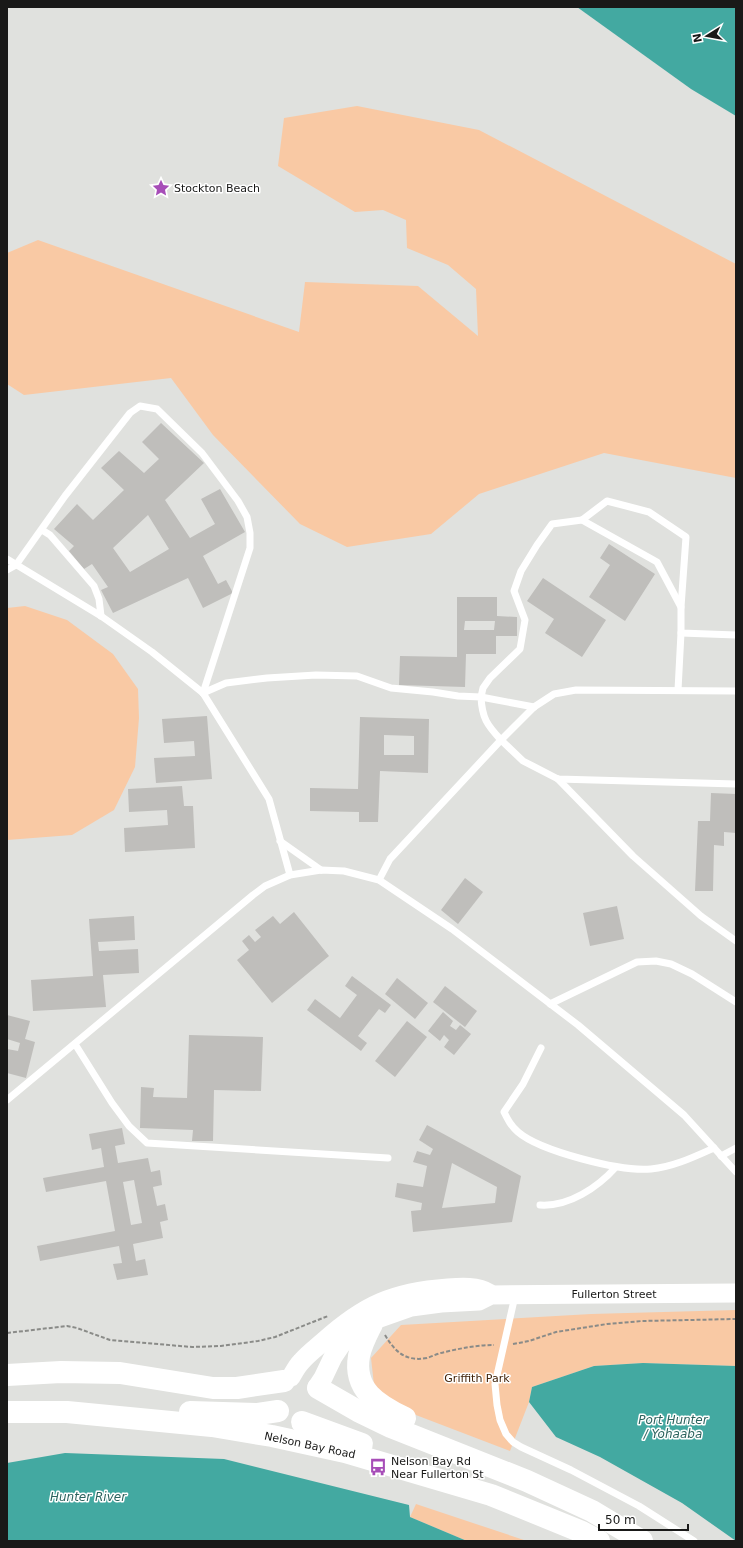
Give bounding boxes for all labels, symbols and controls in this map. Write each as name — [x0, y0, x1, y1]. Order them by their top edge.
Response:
north arrow — [687, 16, 727, 56]
text: N — [690, 32, 705, 44]
place icon: Stockton Beach — [151, 178, 171, 198]
place label: Stockton Beach — [174, 182, 260, 195]
street label: Fullerton Street — [571, 1288, 657, 1301]
park label: Griffith Park — [444, 1372, 510, 1385]
water label: Port Hunter / Yohaaba — [638, 1413, 709, 1441]
street label: Nelson Bay Road — [263, 1429, 357, 1462]
place label: Nelson Bay Rd Near Fullerton St — [391, 1455, 484, 1481]
bus stop icon: Nelson Bay Rd Near Fullerton St — [368, 1457, 388, 1477]
water label: Hunter River — [50, 1490, 127, 1504]
scale bar — [599, 1506, 688, 1532]
text: 50 m — [605, 1513, 636, 1527]

